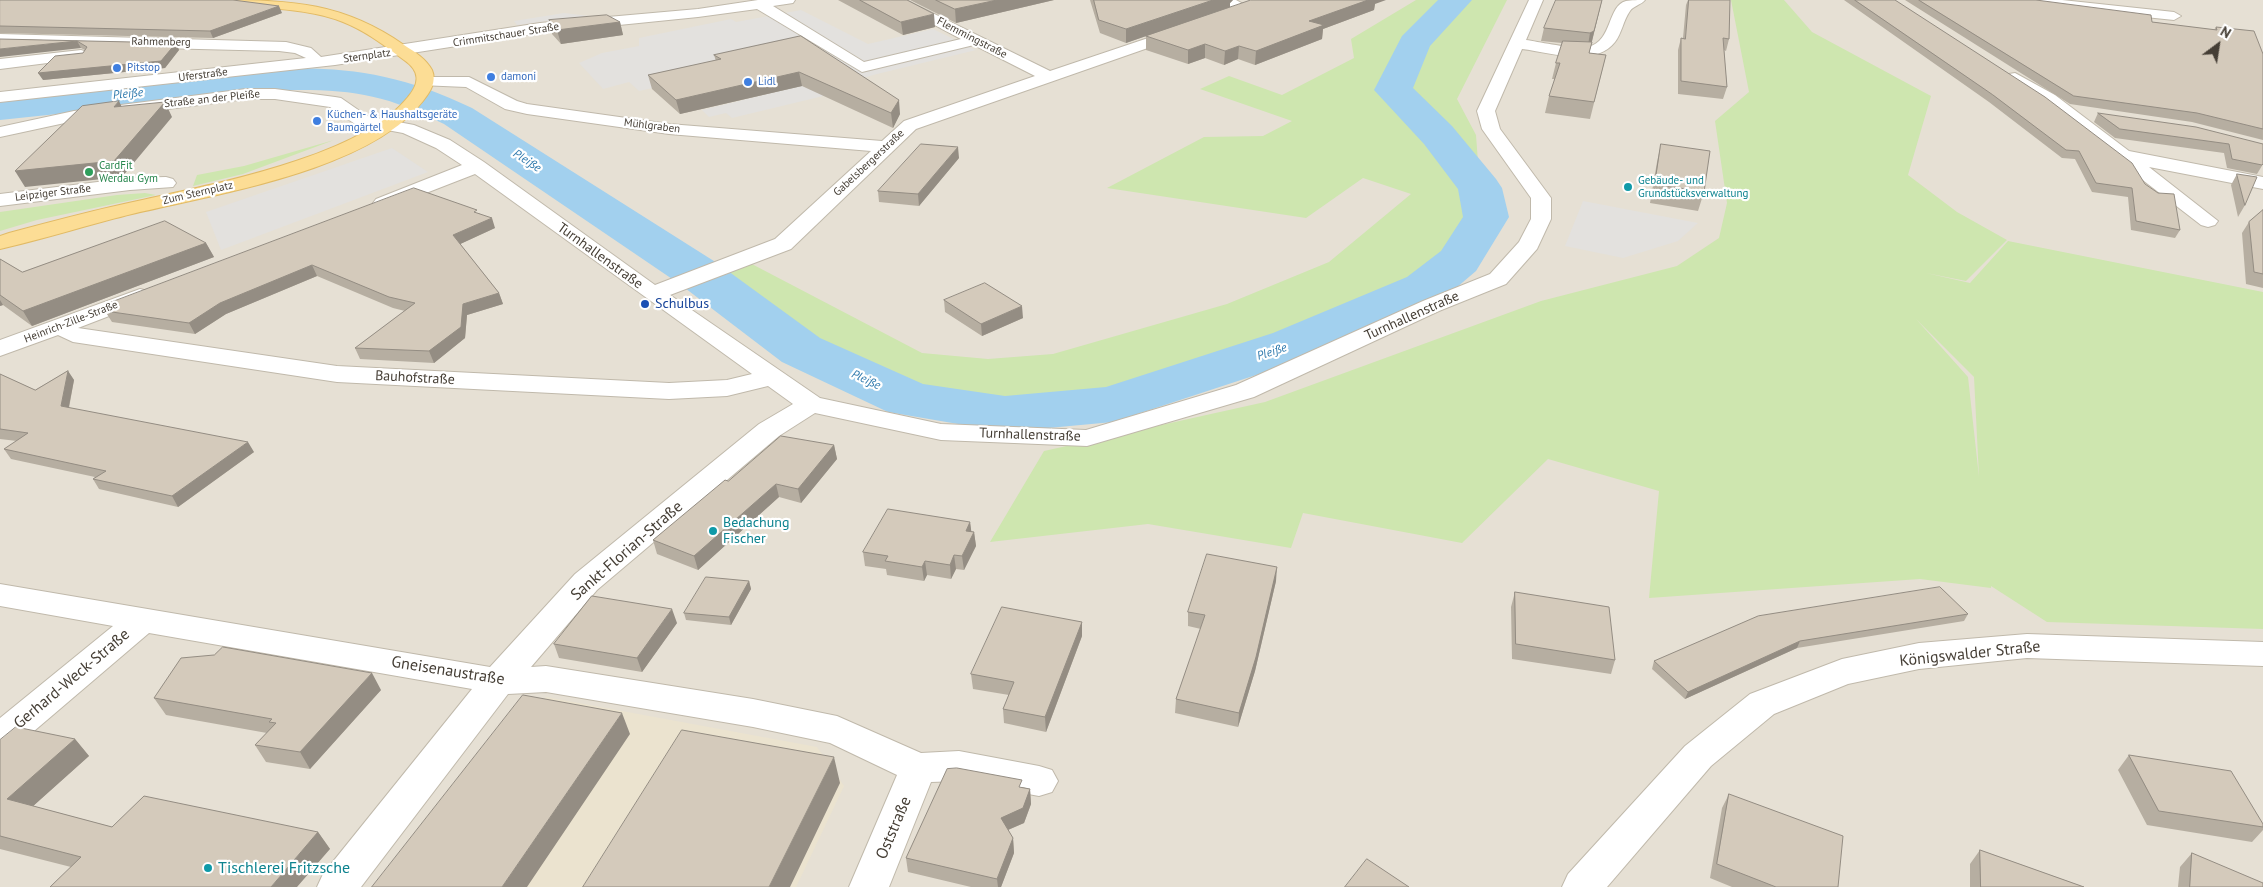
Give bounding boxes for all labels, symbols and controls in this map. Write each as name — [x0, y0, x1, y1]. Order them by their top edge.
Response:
street label: Flemmingstraße — [935, 15, 1009, 61]
street label: Crimmitschauer Straße — [452, 20, 560, 50]
north arrow — [2193, 20, 2243, 70]
text: N — [2217, 22, 2234, 42]
street label: Rahmenberg — [131, 35, 191, 49]
street label: Sternplatz — [342, 46, 392, 66]
place label: Pitstop — [127, 61, 160, 75]
marker: Pitstop — [111, 62, 123, 74]
street label: Uferstraße — [178, 65, 228, 85]
place label: damoni — [501, 70, 536, 84]
marker: damoni — [485, 71, 497, 83]
place label: Lidl — [758, 75, 776, 89]
marker: Lidl — [742, 76, 754, 88]
water label: Pleiße — [112, 85, 144, 103]
street label: Straße an der Pleiße — [163, 87, 261, 111]
place label: Küchen- & Haushaltsgeräte Baumgärtel — [327, 108, 457, 134]
marker: Küchen- & Haushaltsgeräte Baumgärtel — [311, 115, 323, 127]
street label: Mühlgraben — [623, 116, 681, 136]
street label: Gabelsbergerstraße — [831, 127, 907, 199]
water label: Pleiße — [510, 147, 544, 175]
place label: CardFit Werdau Gym — [99, 159, 158, 185]
marker: CardFit Werdau Gym — [83, 166, 95, 178]
place label: Gebäude- und Grundstücksverwaltung — [1638, 174, 1748, 200]
street label: Zum Sternplatz — [162, 179, 234, 207]
marker: Gebäude- und Grundstücksverwaltung — [1622, 181, 1634, 193]
street label: Leipziger Straße — [14, 182, 92, 204]
street label: Turnhallenstraße — [554, 219, 646, 293]
street label: Turnhallenstraße — [1362, 288, 1462, 344]
place label: Schulbus — [655, 296, 709, 312]
street label: Heinrich-Zille-Straße — [22, 298, 120, 346]
marker: Schulbus — [639, 298, 651, 310]
water label: Pleiße — [1255, 340, 1289, 364]
water label: Pleiße — [849, 367, 883, 393]
street label: Bauhofstraße — [375, 368, 455, 388]
street label: Turnhallenstraße — [979, 425, 1081, 445]
street label: Sankt-Florian-Straße — [567, 497, 687, 605]
place label: Bedachung Fischer — [723, 515, 789, 548]
marker: Bedachung Fischer — [707, 525, 719, 537]
street label: Gerhard-Weck-Straße — [10, 625, 134, 733]
street label: Königswalder Straße — [1899, 637, 2041, 671]
street label: Gneisenaustraße — [390, 653, 506, 689]
street label: Oststraße — [872, 794, 916, 862]
place label: Tischlerei Fritzsche — [218, 858, 350, 878]
marker: Tischlerei Fritzsche — [202, 862, 214, 874]

